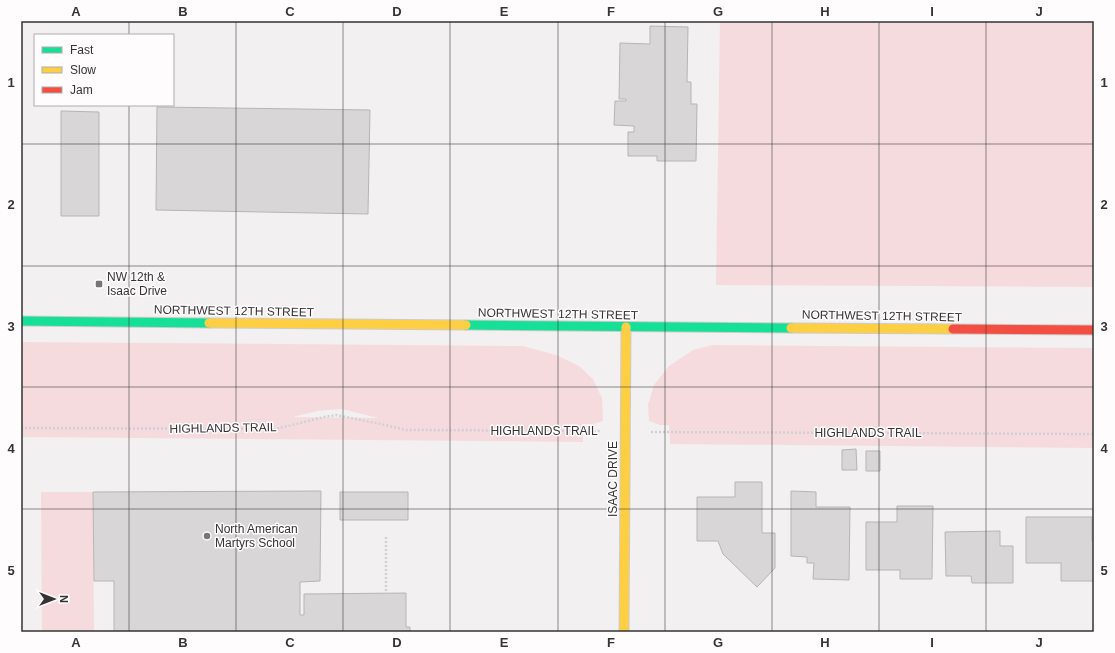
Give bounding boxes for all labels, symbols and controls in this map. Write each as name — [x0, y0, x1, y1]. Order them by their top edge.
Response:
text: A — [71, 4, 81, 19]
text: B — [178, 4, 188, 19]
text: C — [285, 4, 295, 19]
text: D — [392, 4, 402, 19]
text: E — [500, 4, 509, 19]
text: F — [607, 4, 615, 19]
text: G — [713, 4, 723, 19]
text: H — [820, 4, 830, 19]
text: I — [930, 4, 934, 19]
text: J — [1035, 4, 1043, 19]
legend — [34, 34, 174, 106]
text: Fast — [70, 43, 94, 57]
text: Slow — [70, 63, 96, 77]
text: 1 — [7, 75, 15, 90]
text: 1 — [1100, 75, 1108, 90]
text: Jam — [70, 83, 93, 97]
text: 2 — [7, 197, 15, 212]
text: 2 — [1100, 197, 1108, 212]
place label: NW 12th & Isaac Drive — [107, 270, 167, 298]
marker: NW 12th & Isaac Drive — [94, 279, 104, 289]
street label: NORTHWEST 12TH STREET — [154, 303, 315, 319]
street label: NORTHWEST 12TH STREET — [478, 306, 639, 322]
street label: NORTHWEST 12TH STREET — [802, 308, 963, 324]
text: 3 — [7, 319, 15, 334]
text: 3 — [1100, 319, 1108, 334]
street label: HIGHLANDS TRAIL — [169, 420, 277, 436]
street label: HIGHLANDS TRAIL — [490, 424, 598, 438]
street label: HIGHLANDS TRAIL — [814, 426, 922, 440]
text: 4 — [7, 441, 15, 456]
street label: ISAAC DRIVE — [606, 441, 620, 517]
text: 4 — [1100, 441, 1108, 456]
place label: North American Martyrs School — [215, 522, 298, 550]
marker: North American Martyrs School — [202, 531, 212, 541]
text: 5 — [7, 563, 15, 578]
text: 5 — [1100, 563, 1108, 578]
north arrow — [34, 579, 74, 619]
text: N — [58, 595, 70, 603]
text: A — [71, 635, 81, 650]
text: B — [178, 635, 188, 650]
text: C — [285, 635, 295, 650]
text: D — [392, 635, 402, 650]
text: E — [500, 635, 509, 650]
text: F — [607, 635, 615, 650]
text: G — [713, 635, 723, 650]
text: H — [820, 635, 830, 650]
text: I — [930, 635, 934, 650]
text: J — [1035, 635, 1043, 650]

